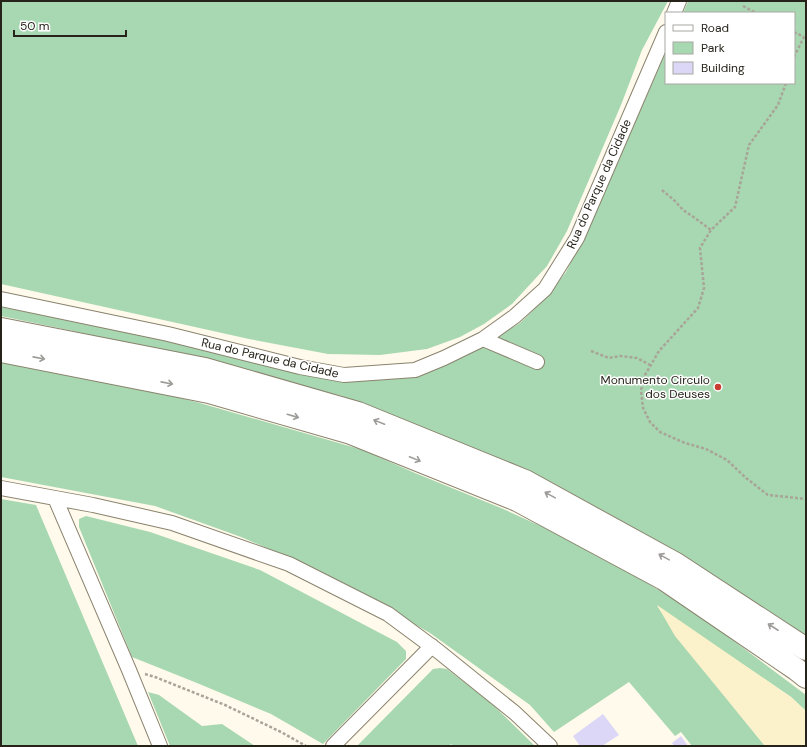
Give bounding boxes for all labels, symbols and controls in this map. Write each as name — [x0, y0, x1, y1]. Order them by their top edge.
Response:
scale bar — [14, 12, 126, 38]
legend — [665, 12, 795, 84]
text: 50 m — [20, 18, 49, 34]
text: Road — [701, 20, 729, 36]
text: Park — [701, 40, 725, 56]
text: Building — [701, 60, 745, 76]
street label: Rua do Parque da Cidade — [563, 116, 635, 251]
street label: Rua do Parque da Cidade — [200, 334, 340, 382]
one-way arrow — [32, 355, 45, 363]
place label: Monumento Circulo dos Deuses — [601, 372, 710, 402]
one-way arrow — [160, 380, 173, 388]
marker: Monumento Circulo dos Deuses — [713, 382, 723, 392]
one-way arrow — [286, 413, 299, 420]
one-way arrow — [374, 418, 386, 425]
one-way arrow — [409, 455, 421, 463]
one-way arrow — [544, 490, 556, 498]
one-way arrow — [658, 553, 670, 561]
one-way arrow — [767, 623, 779, 631]

